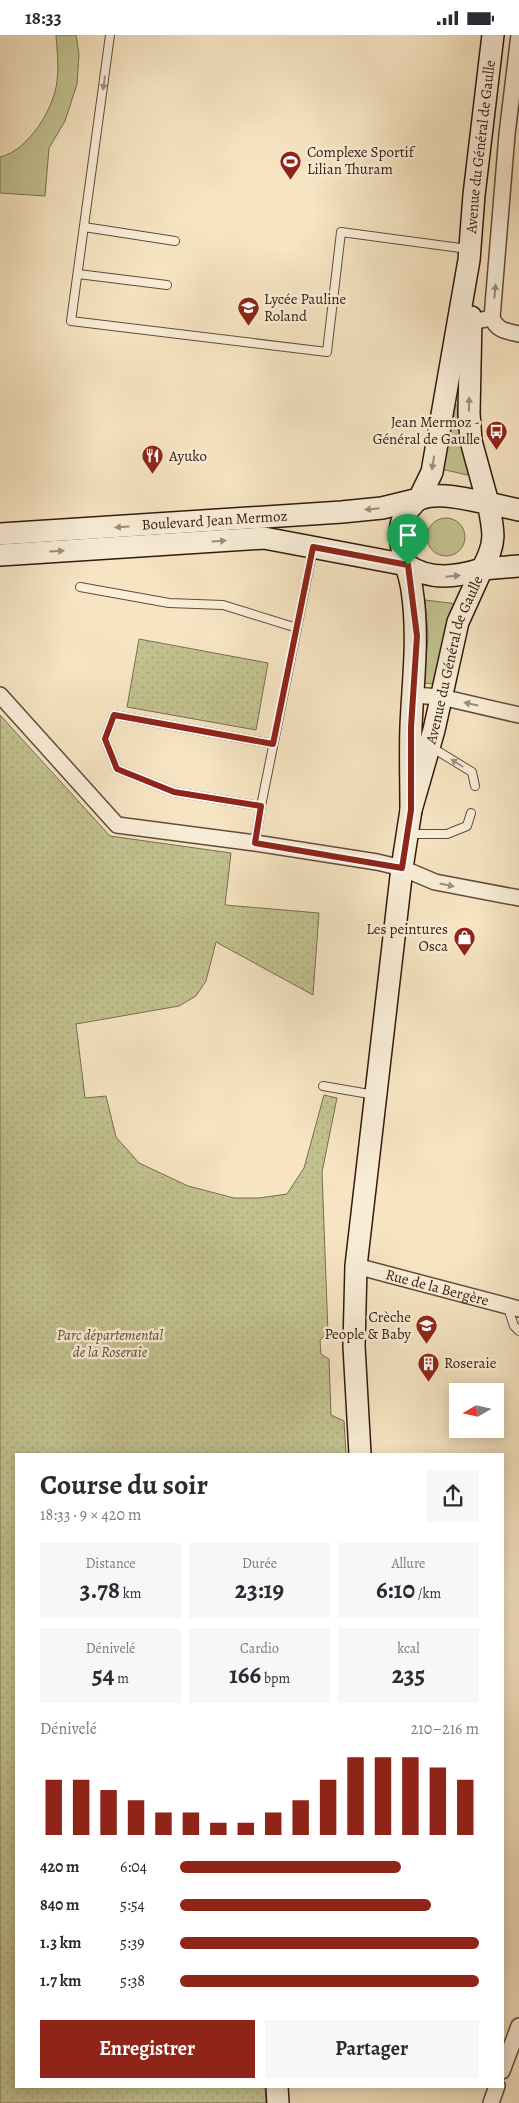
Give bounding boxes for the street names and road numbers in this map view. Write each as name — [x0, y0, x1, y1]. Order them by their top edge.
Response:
street label: Avenue du Général de Gaulle — [461, 59, 500, 235]
street label: Boulevard Jean Mermoz — [141, 506, 288, 535]
street label: Avenue du Général de Gaulle — [420, 572, 488, 747]
street label: Rue de la Bergère — [383, 1264, 491, 1311]

